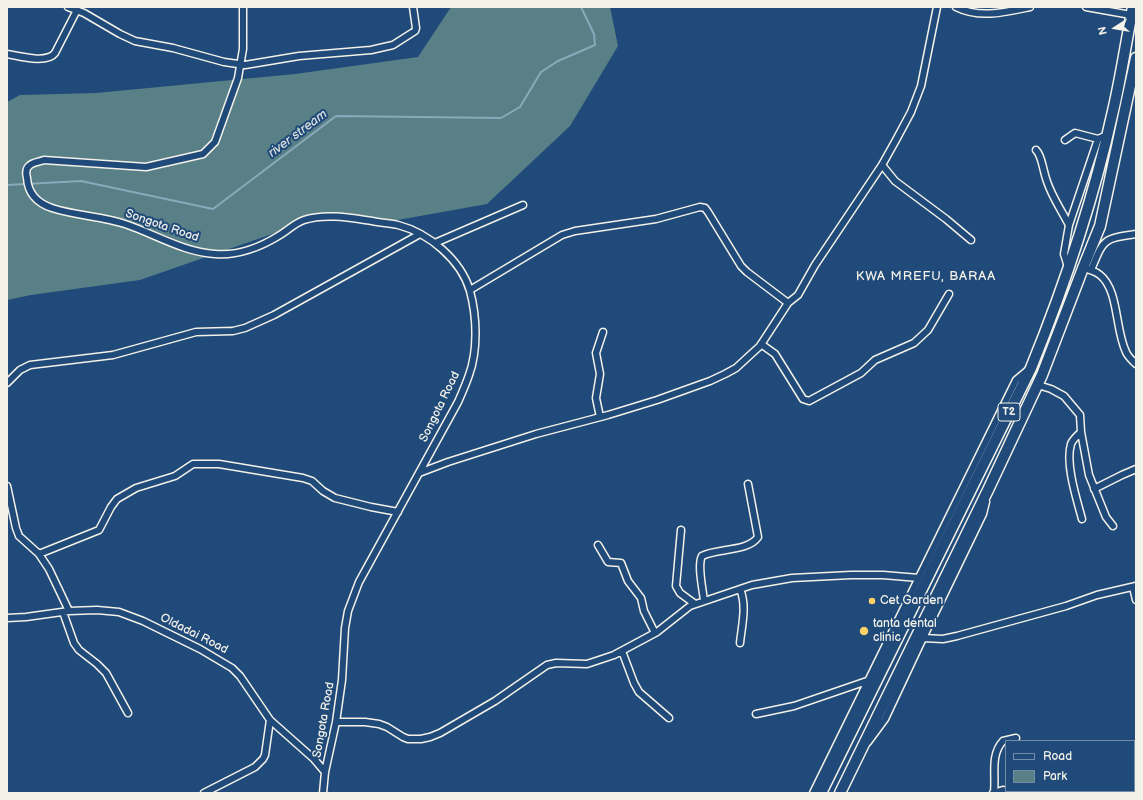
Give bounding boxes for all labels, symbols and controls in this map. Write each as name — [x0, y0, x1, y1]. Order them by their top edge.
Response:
north arrow — [1095, 8, 1135, 48]
text: N — [1096, 25, 1110, 36]
water label: river stream — [265, 107, 331, 161]
street label: Songota Road — [123, 207, 201, 245]
district label: KWA MREFU, BARAA — [856, 269, 996, 285]
street label: Songota Road — [417, 369, 463, 445]
road number: T2 — [998, 403, 1020, 421]
place label: Cet Garden — [880, 594, 943, 608]
marker: Cet Garden — [867, 596, 877, 606]
street label: Oldadai Road — [158, 611, 230, 657]
place label: tanta dental clinic — [873, 617, 937, 645]
marker: tanta dental clinic — [858, 625, 870, 637]
street label: Songota Road — [310, 681, 338, 759]
legend — [1005, 740, 1135, 792]
text: Road — [1043, 749, 1072, 764]
text: Park — [1043, 769, 1067, 784]

